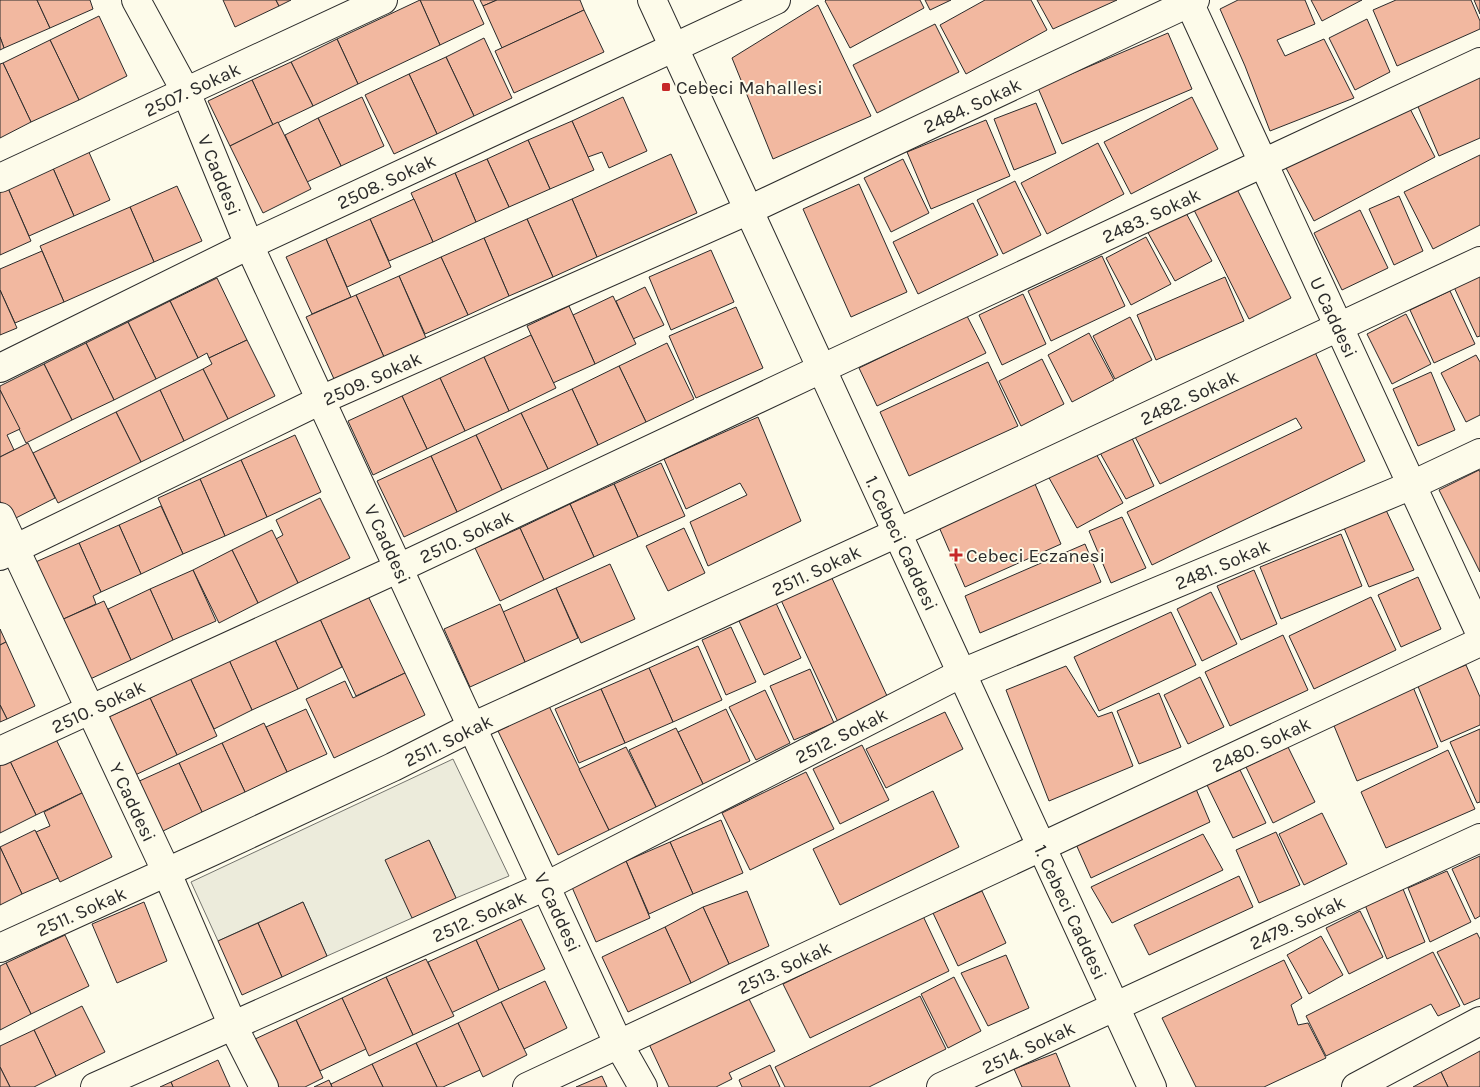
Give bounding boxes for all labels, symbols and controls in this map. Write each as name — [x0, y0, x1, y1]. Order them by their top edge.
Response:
street label: 2507. Sokak — [141, 58, 244, 122]
street label: 2484. Sokak — [920, 74, 1025, 138]
place label: Cebeci Mahallesi — [676, 77, 823, 99]
marker: Cebeci Mahallesi — [660, 81, 672, 93]
street label: V Caddesi — [193, 132, 245, 219]
street label: 2508. Sokak — [334, 149, 440, 214]
street label: 2483. Sokak — [1099, 183, 1204, 248]
street label: U Caddesi — [1305, 273, 1361, 361]
street label: 2509. Sokak — [320, 347, 425, 410]
street label: 2482. Sokak — [1137, 365, 1242, 430]
street label: 1. Cebeci Caddesi — [860, 472, 942, 615]
street label: V Caddesi — [359, 501, 415, 588]
street label: 2510. Sokak — [416, 505, 517, 568]
street label: 2481. Sokak — [1171, 535, 1274, 595]
street label: 2511. Sokak — [768, 541, 865, 601]
place label: Cebeci Eczanesi — [966, 545, 1105, 567]
marker: Cebeci Eczanesi — [950, 549, 962, 561]
street label: 2510. Sokak — [48, 675, 149, 738]
street label: 2512. Sokak — [792, 703, 892, 769]
street label: 2511. Sokak — [400, 710, 497, 772]
street label: 2480. Sokak — [1209, 712, 1314, 777]
street label: Y Caddesi — [104, 759, 160, 846]
street label: 1. Cebeci Caddesi — [1029, 841, 1111, 984]
street label: V Caddesi — [529, 869, 585, 956]
street label: 2511. Sokak — [33, 882, 130, 941]
street label: 2512. Sokak — [429, 886, 530, 947]
street label: 2479. Sokak — [1246, 891, 1349, 955]
street label: 2513. Sokak — [734, 936, 835, 999]
street label: 2514. Sokak — [978, 1017, 1079, 1079]

